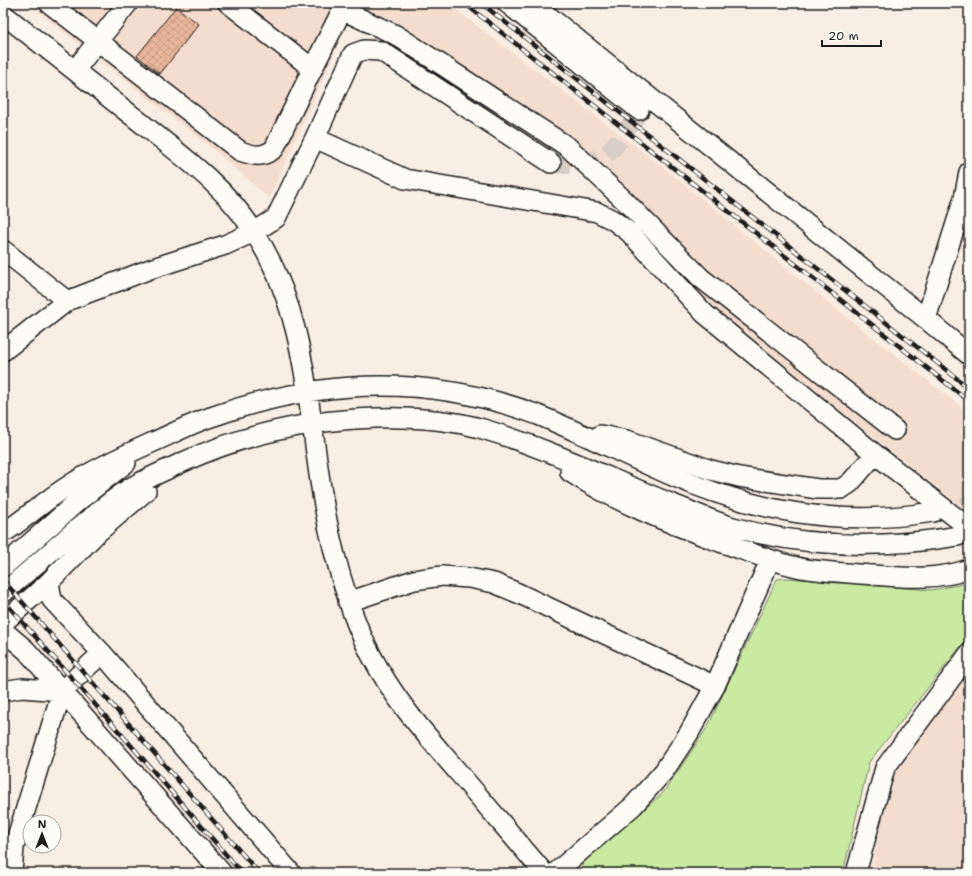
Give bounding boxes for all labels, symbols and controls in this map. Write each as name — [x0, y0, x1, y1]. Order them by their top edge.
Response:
scale bar — [822, 22, 881, 48]
text: 20 m — [828, 28, 859, 44]
north arrow — [22, 814, 62, 854]
text: N — [38, 817, 47, 832]

